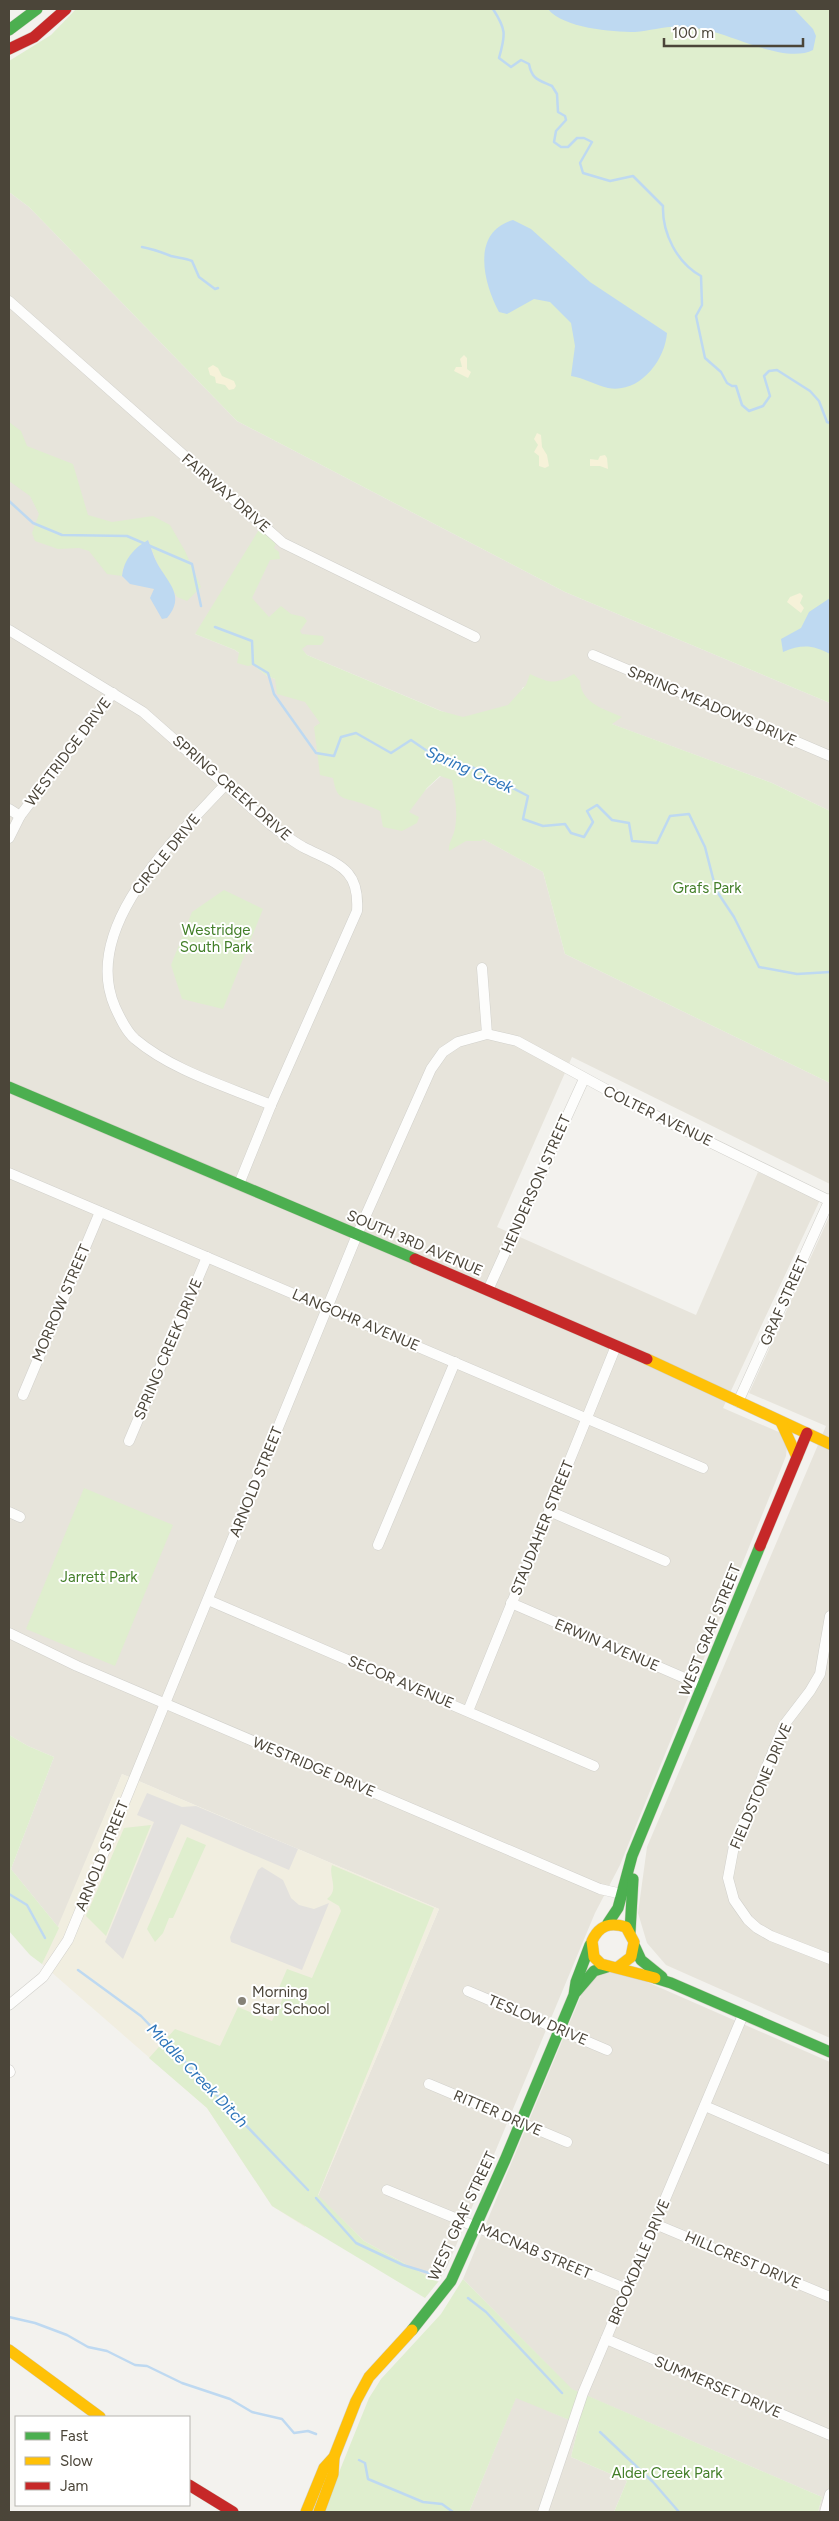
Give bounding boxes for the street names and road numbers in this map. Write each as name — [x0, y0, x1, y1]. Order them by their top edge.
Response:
street label: FAIRWAY DRIVE — [178, 450, 274, 536]
street label: SPRING MEADOWS DRIVE — [625, 662, 799, 750]
street label: WESTRIDGE DRIVE — [21, 694, 115, 810]
street label: SPRING CREEK DRIVE — [169, 731, 295, 845]
street label: CIRCLE DRIVE — [128, 810, 204, 898]
street label: COLTER AVENUE — [600, 1082, 716, 1150]
street label: HENDERSON STREET — [497, 1111, 575, 1256]
street label: SOUTH 3RD AVENUE — [344, 1206, 486, 1280]
street label: MORROW STREET — [28, 1241, 94, 1364]
street label: GRAF STREET — [756, 1253, 812, 1348]
street label: SPRING CREEK DRIVE — [130, 1276, 206, 1422]
street label: LANGOHR AVENUE — [290, 1285, 422, 1355]
street label: ARNOLD STREET — [226, 1423, 287, 1540]
street label: STAUDAHER STREET — [507, 1457, 578, 1598]
street label: WEST GRAF STREET — [675, 1561, 745, 1698]
street label: ERWIN AVENUE — [552, 1615, 662, 1675]
street label: SECOR AVENUE — [345, 1652, 457, 1712]
street label: FIELDSTONE DRIVE — [726, 1720, 796, 1852]
street label: WESTRIDGE DRIVE — [250, 1733, 378, 1801]
street label: ARNOLD STREET — [72, 1797, 133, 1914]
street label: TESLOW DRIVE — [485, 1991, 591, 2049]
street label: RITTER DRIVE — [451, 2086, 545, 2140]
street label: WEST GRAF STREET — [424, 2148, 500, 2283]
street label: BROOKDALE DRIVE — [604, 2196, 674, 2328]
street label: MACNAB STREET — [476, 2219, 595, 2283]
street label: HILLCREST DRIVE — [682, 2227, 804, 2293]
street label: SUMMERSET DRIVE — [652, 2352, 784, 2422]

